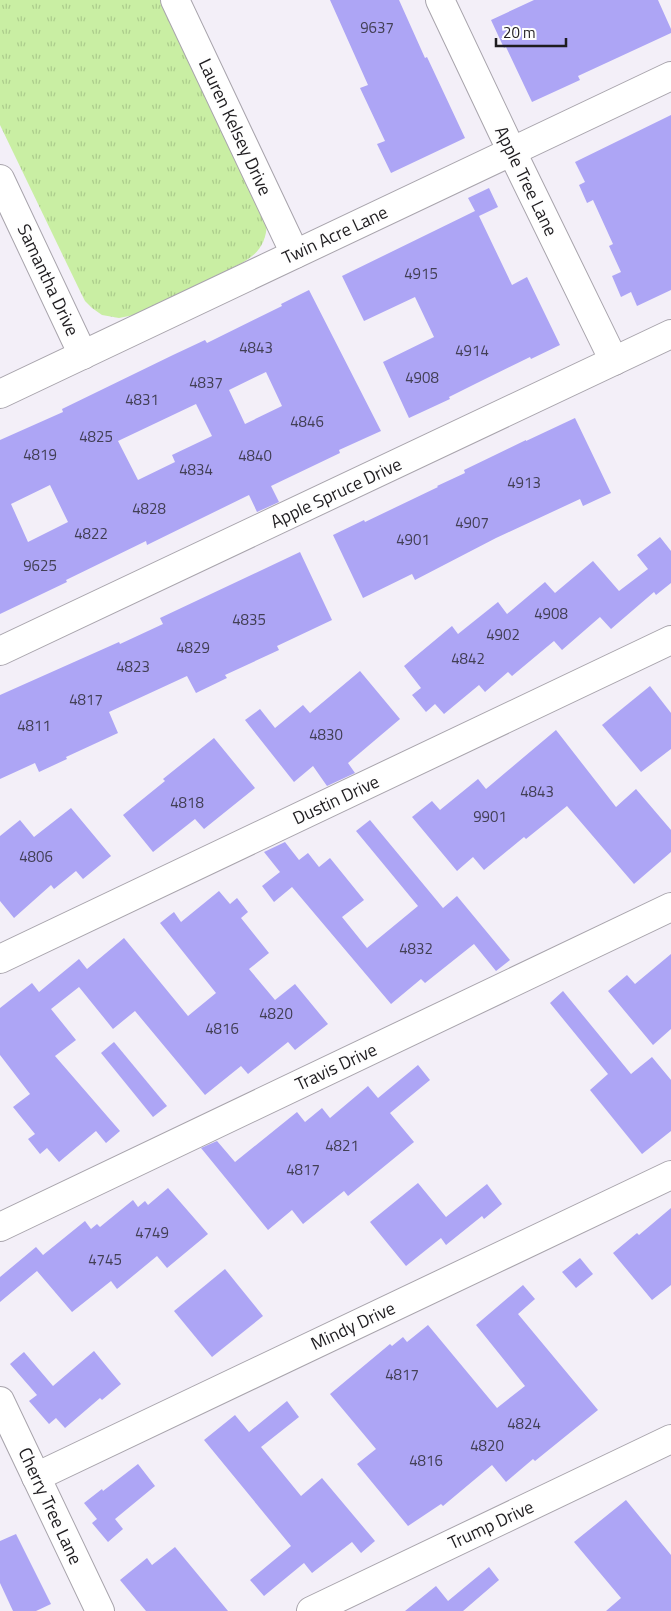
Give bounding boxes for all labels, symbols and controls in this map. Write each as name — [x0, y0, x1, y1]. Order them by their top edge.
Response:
scale bar — [496, 15, 566, 47]
house number: 9637 — [360, 16, 394, 39]
text: 20 m — [503, 21, 536, 44]
street label: Lauren Kelsey Drive — [192, 54, 279, 200]
street label: Apple Tree Lane — [488, 121, 565, 240]
street label: Twin Acre Lane — [278, 198, 392, 271]
street label: Samantha Drive — [11, 219, 86, 340]
house number: 4915 — [404, 262, 438, 285]
house number: 4843 — [239, 336, 273, 359]
house number: 4914 — [455, 339, 489, 362]
house number: 4908 — [405, 366, 439, 389]
house number: 4837 — [189, 371, 223, 394]
house number: 4831 — [125, 388, 159, 411]
house number: 4846 — [290, 410, 324, 433]
house number: 4825 — [79, 425, 113, 448]
house number: 4819 — [23, 443, 57, 466]
house number: 4840 — [238, 444, 272, 467]
street label: Apple Spruce Drive — [266, 450, 406, 535]
house number: 4834 — [179, 458, 213, 481]
house number: 4913 — [507, 471, 541, 494]
house number: 4828 — [132, 497, 166, 520]
house number: 4907 — [455, 511, 489, 534]
house number: 4822 — [74, 522, 108, 545]
house number: 4901 — [396, 528, 430, 551]
house number: 9625 — [23, 554, 57, 577]
house number: 4908 — [534, 602, 568, 625]
house number: 4835 — [232, 608, 266, 631]
house number: 4902 — [486, 623, 520, 646]
house number: 4829 — [176, 636, 210, 659]
house number: 4842 — [451, 647, 485, 670]
house number: 4823 — [116, 655, 150, 678]
house number: 4817 — [69, 688, 103, 711]
house number: 4811 — [17, 714, 51, 737]
house number: 4830 — [309, 723, 343, 746]
street label: Dustin Drive — [288, 768, 384, 831]
house number: 4843 — [520, 780, 554, 803]
house number: 4818 — [170, 791, 204, 814]
house number: 9901 — [473, 805, 507, 828]
house number: 4806 — [19, 845, 53, 868]
house number: 4832 — [399, 937, 433, 960]
house number: 4820 — [259, 1002, 293, 1025]
house number: 4816 — [205, 1017, 239, 1040]
street label: Travis Drive — [290, 1036, 381, 1097]
house number: 4821 — [325, 1134, 359, 1157]
house number: 4817 — [286, 1158, 320, 1181]
house number: 4749 — [135, 1221, 169, 1244]
house number: 4745 — [88, 1248, 122, 1271]
street label: Mindy Drive — [306, 1294, 399, 1357]
house number: 4817 — [385, 1363, 419, 1386]
house number: 4824 — [507, 1412, 541, 1435]
house number: 4820 — [470, 1434, 504, 1457]
street label: Cherry Tree Lane — [12, 1443, 89, 1569]
house number: 4816 — [409, 1449, 443, 1472]
street label: Trump Drive — [444, 1493, 538, 1556]

